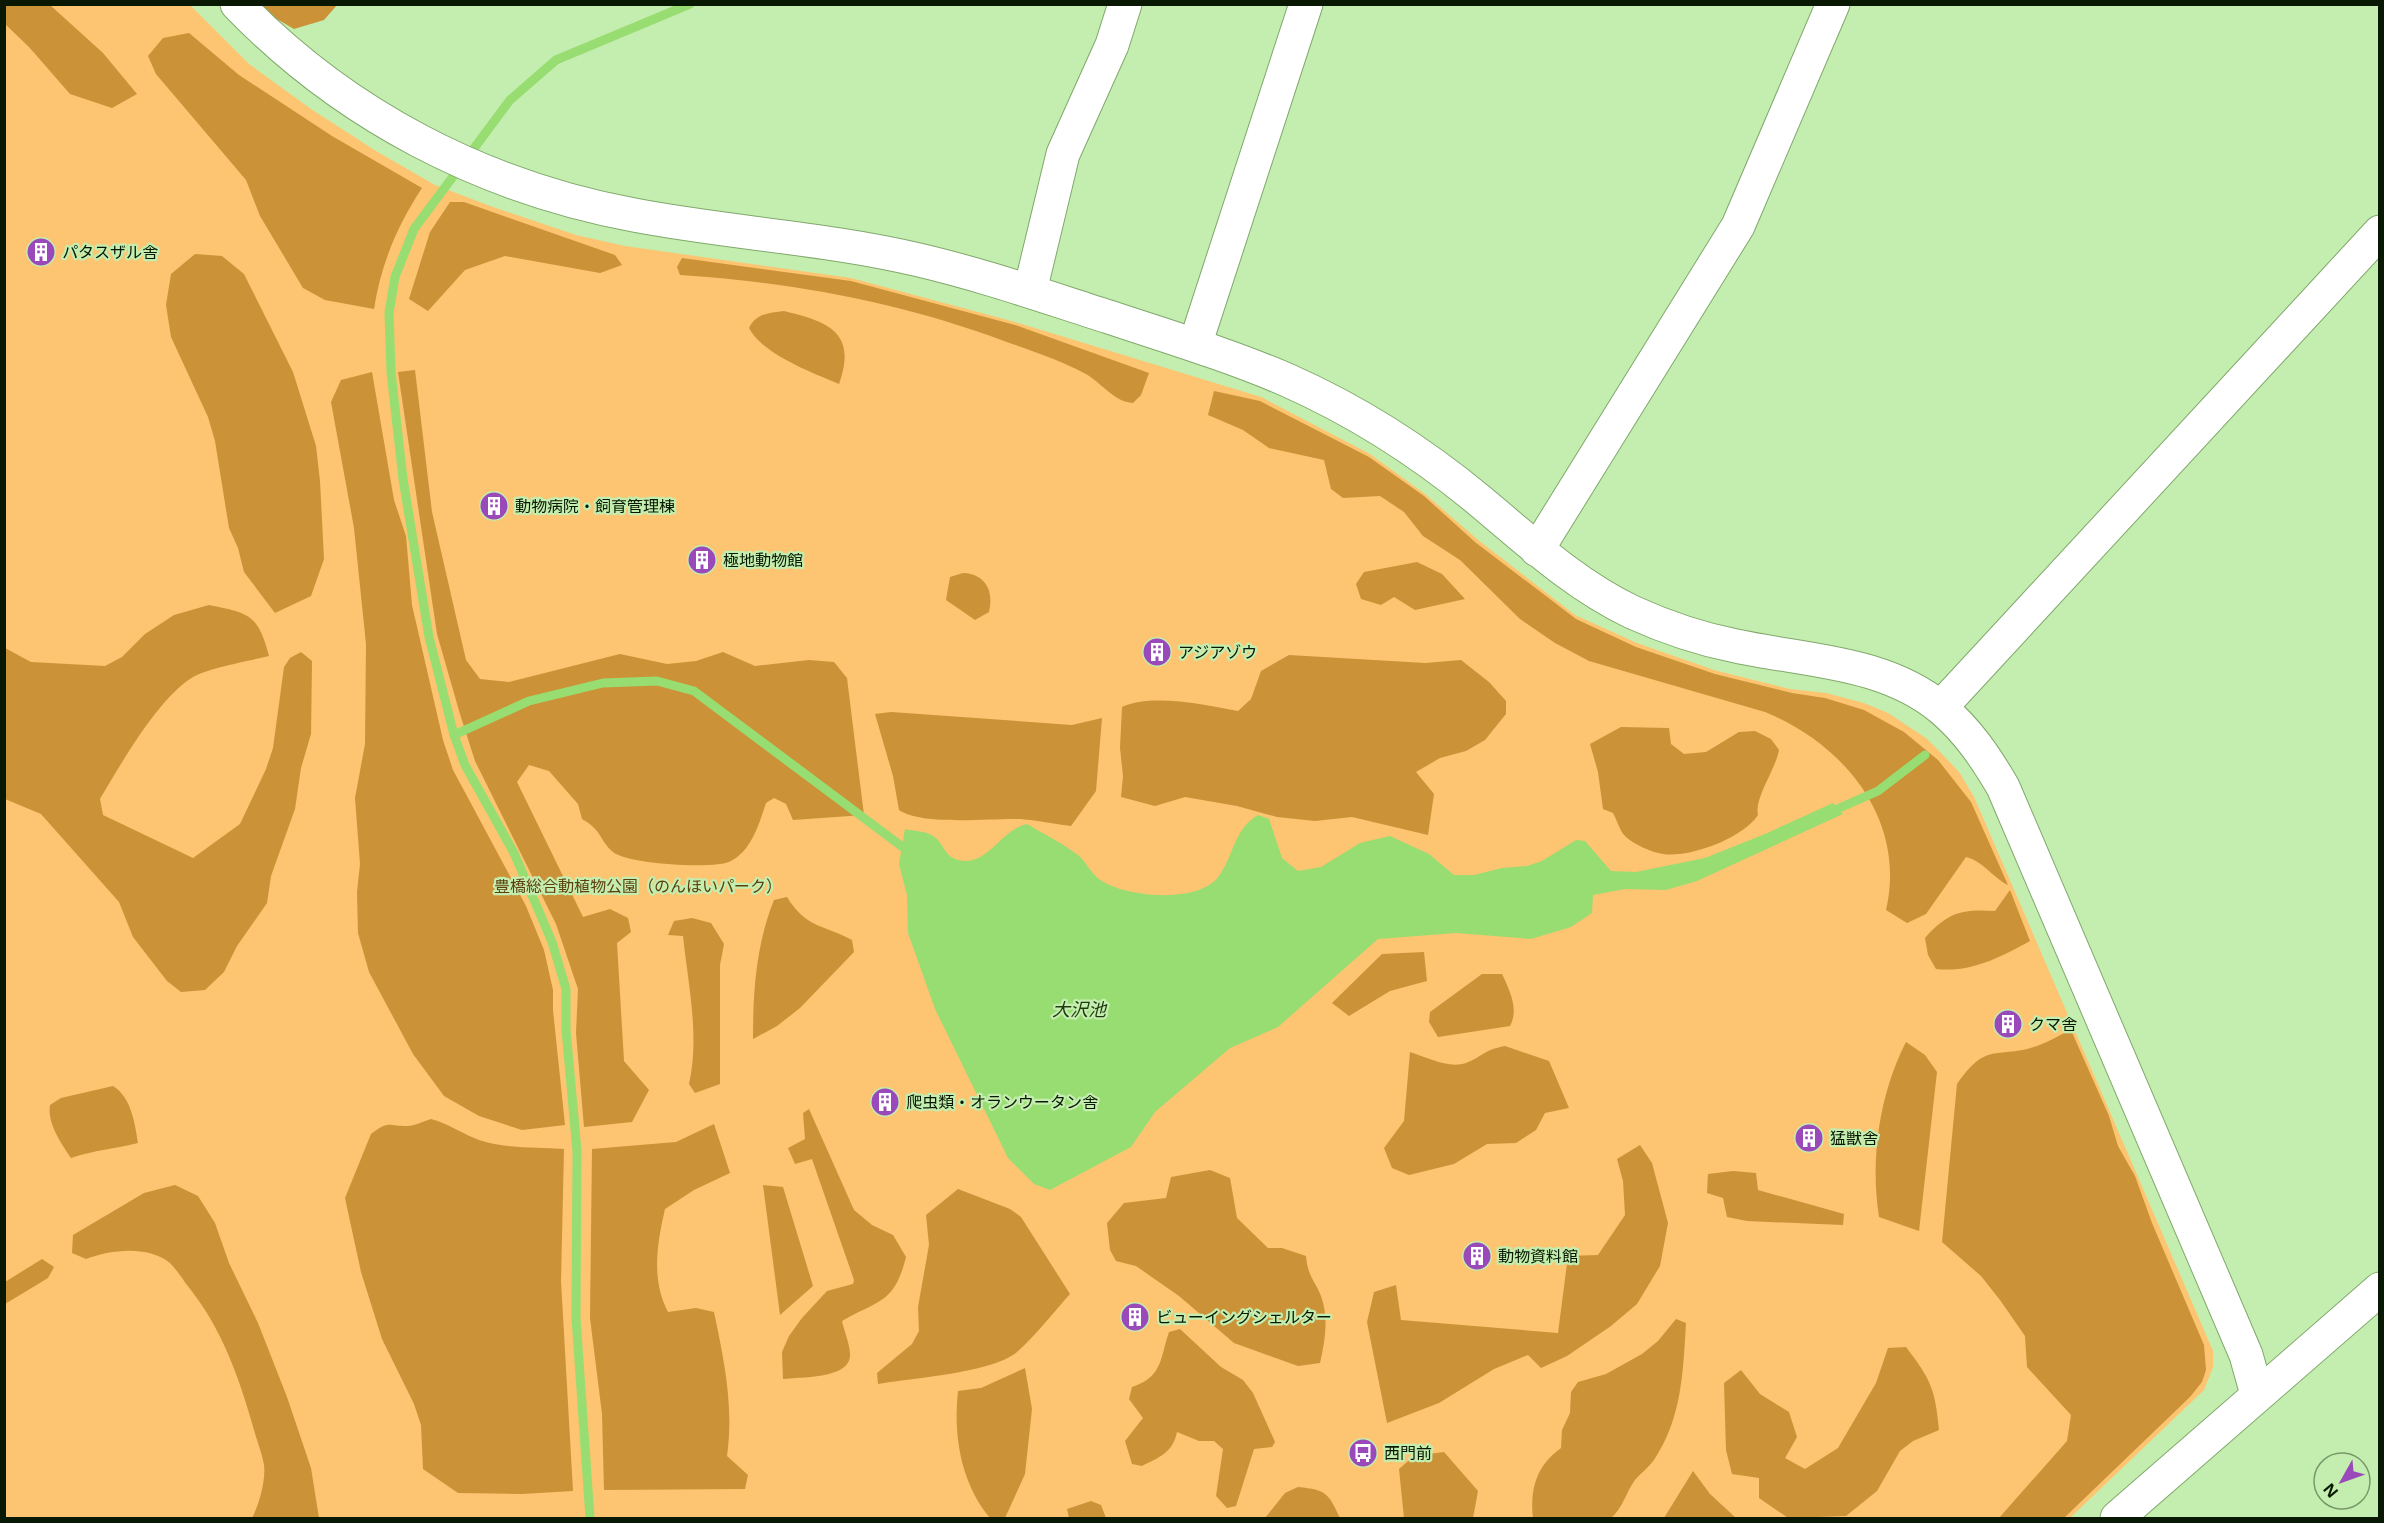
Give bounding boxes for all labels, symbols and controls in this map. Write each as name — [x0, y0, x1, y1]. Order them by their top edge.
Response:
building icon: パタスザル舎 — [25, 236, 57, 268]
place label: パタスザル舎 — [62, 241, 158, 263]
building icon: 動物病院・飼育管理棟 — [478, 490, 510, 522]
place label: 動物病院・飼育管理棟 — [515, 495, 675, 517]
building icon: 極地動物館 — [686, 544, 718, 576]
place label: 極地動物館 — [723, 549, 803, 571]
building icon: アジアゾウ — [1141, 636, 1173, 668]
place label: アジアゾウ — [1178, 641, 1257, 663]
park label: 豊橋総合動植物公園（のんほいパーク） — [494, 875, 782, 897]
water label: 大沢池 — [1052, 997, 1108, 1021]
building icon: クマ舎 — [1992, 1008, 2024, 1040]
place label: クマ舎 — [2029, 1013, 2077, 1035]
building icon: 爬虫類・オランウータン舎 — [869, 1086, 901, 1118]
place label: 爬虫類・オランウータン舎 — [906, 1091, 1098, 1113]
building icon: 猛獣舎 — [1793, 1122, 1825, 1154]
place label: 猛獣舎 — [1830, 1127, 1878, 1149]
building icon: 動物資料館 — [1461, 1240, 1493, 1272]
place label: 動物資料館 — [1498, 1245, 1578, 1267]
building icon: ビューイングシェルター — [1119, 1301, 1151, 1333]
place label: ビューイングシェルター — [1156, 1306, 1332, 1328]
bus stop icon: 西門前 — [1347, 1437, 1379, 1469]
place label: 西門前 — [1384, 1442, 1432, 1464]
north arrow — [2312, 1451, 2372, 1511]
text: N — [2318, 1479, 2343, 1503]

